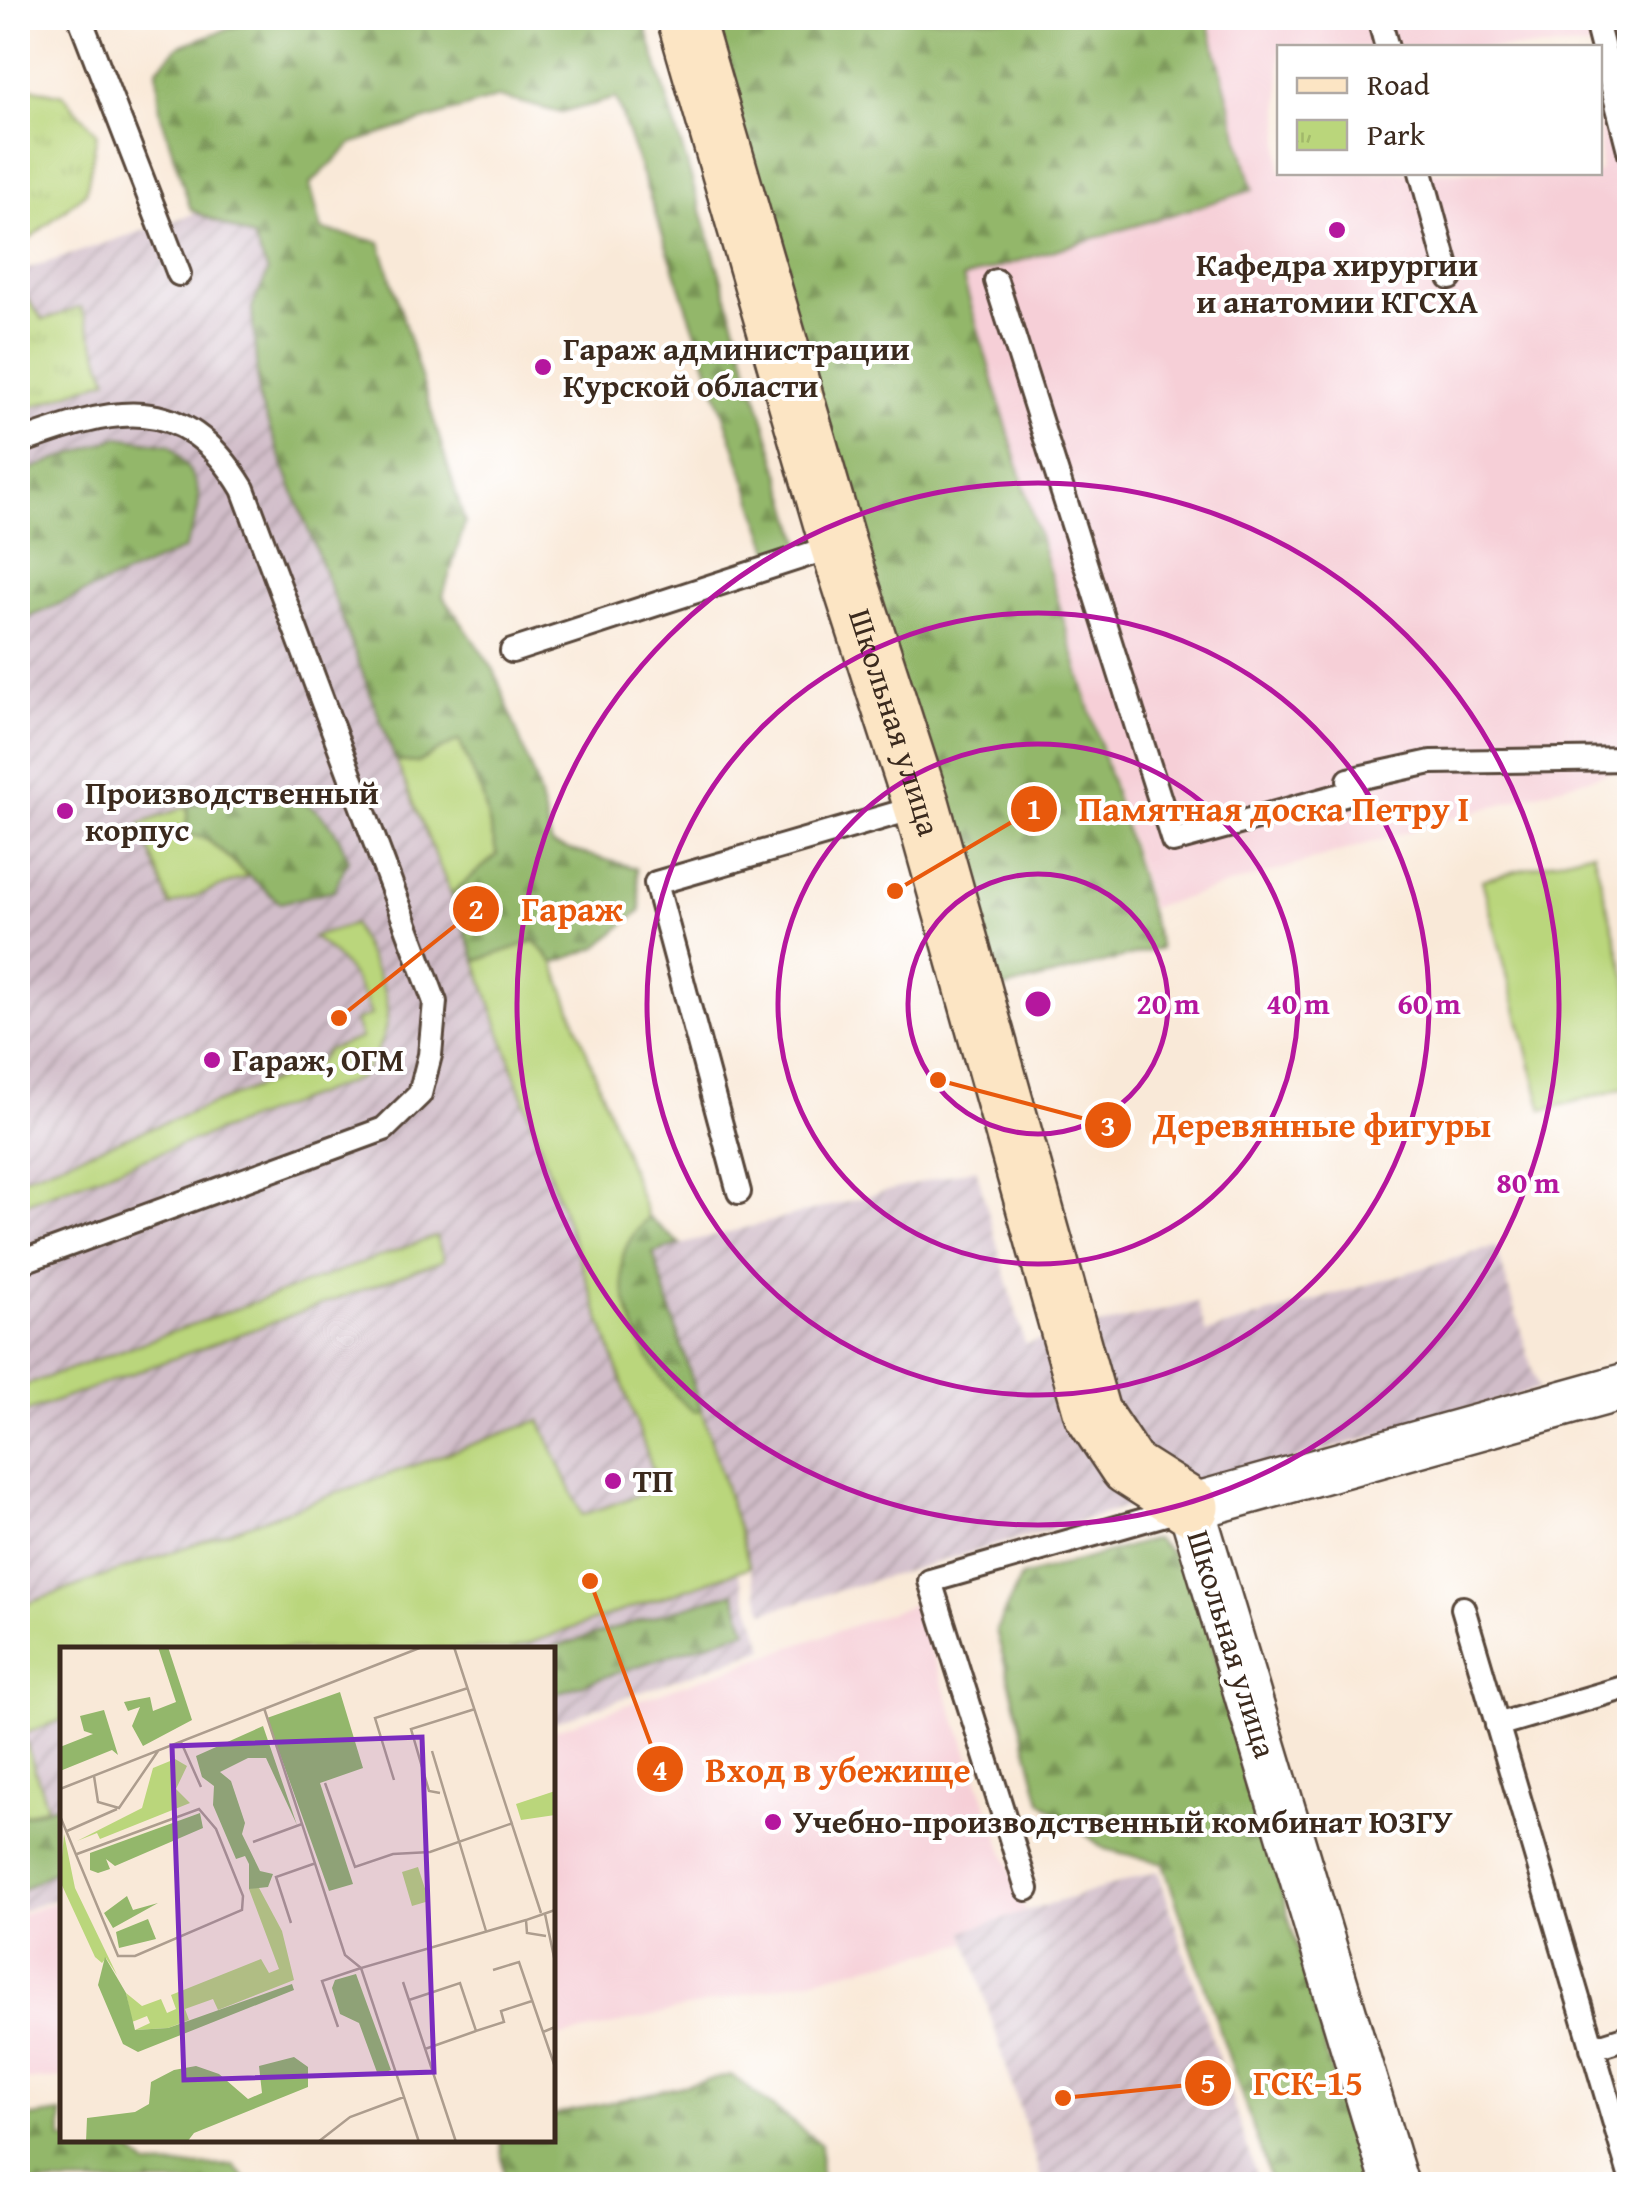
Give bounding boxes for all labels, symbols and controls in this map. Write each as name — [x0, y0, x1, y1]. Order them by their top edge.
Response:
legend — [1277, 45, 1602, 175]
text: Road — [1367, 62, 1430, 106]
text: Park — [1367, 112, 1426, 156]
marker: Кафедра хирургии и анатомии КГСХА — [1326, 219, 1348, 241]
place label: Кафедра хирургии и анатомии КГСХА — [1196, 241, 1478, 325]
place label: Гараж администрации Курской области — [563, 325, 910, 409]
marker: Гараж администрации Курской области — [532, 356, 554, 378]
street label: Школьная улица — [837, 603, 953, 842]
place label: Производственный корпус — [85, 769, 379, 853]
callout: Памятная доска Петру I — [1009, 776, 1489, 841]
text: Памятная доска Петру I — [1079, 783, 1469, 834]
text: 1 — [1026, 786, 1042, 830]
marker: Производственный корпус — [54, 800, 76, 822]
callout: Гараж — [451, 876, 643, 941]
text: Гараж — [521, 883, 623, 934]
text: 2 — [468, 886, 484, 930]
text: 20 m — [1136, 981, 1200, 1025]
text: 40 m — [1266, 981, 1330, 1025]
text: 60 m — [1397, 981, 1461, 1025]
centre of rings — [1020, 986, 1056, 1022]
place label: Гараж, ОГМ — [232, 1036, 404, 1083]
marker: Гараж, ОГМ — [201, 1049, 223, 1071]
callout: Деревянные фигуры — [1083, 1093, 1512, 1158]
text: Деревянные фигуры — [1152, 1099, 1491, 1150]
text: 3 — [1100, 1103, 1116, 1147]
text: 80 m — [1496, 1160, 1560, 1204]
place label: ТП — [633, 1457, 673, 1504]
marker: ТП — [602, 1470, 624, 1492]
street label: Школьная улица — [1176, 1524, 1290, 1764]
inset map — [60, 1647, 555, 2142]
callout: Вход в убежище — [635, 1737, 991, 1802]
text: Вход в убежище — [705, 1744, 971, 1795]
text: 4 — [652, 1747, 668, 1791]
place label: Учебно-производственный комбинат ЮЗГУ — [793, 1798, 1452, 1845]
marker: Учебно-производственный комбинат ЮЗГУ — [762, 1811, 784, 1833]
callout: ГСК-15 — [1183, 2050, 1383, 2115]
text: ГСК-15 — [1253, 2057, 1363, 2108]
text: 5 — [1200, 2060, 1216, 2104]

